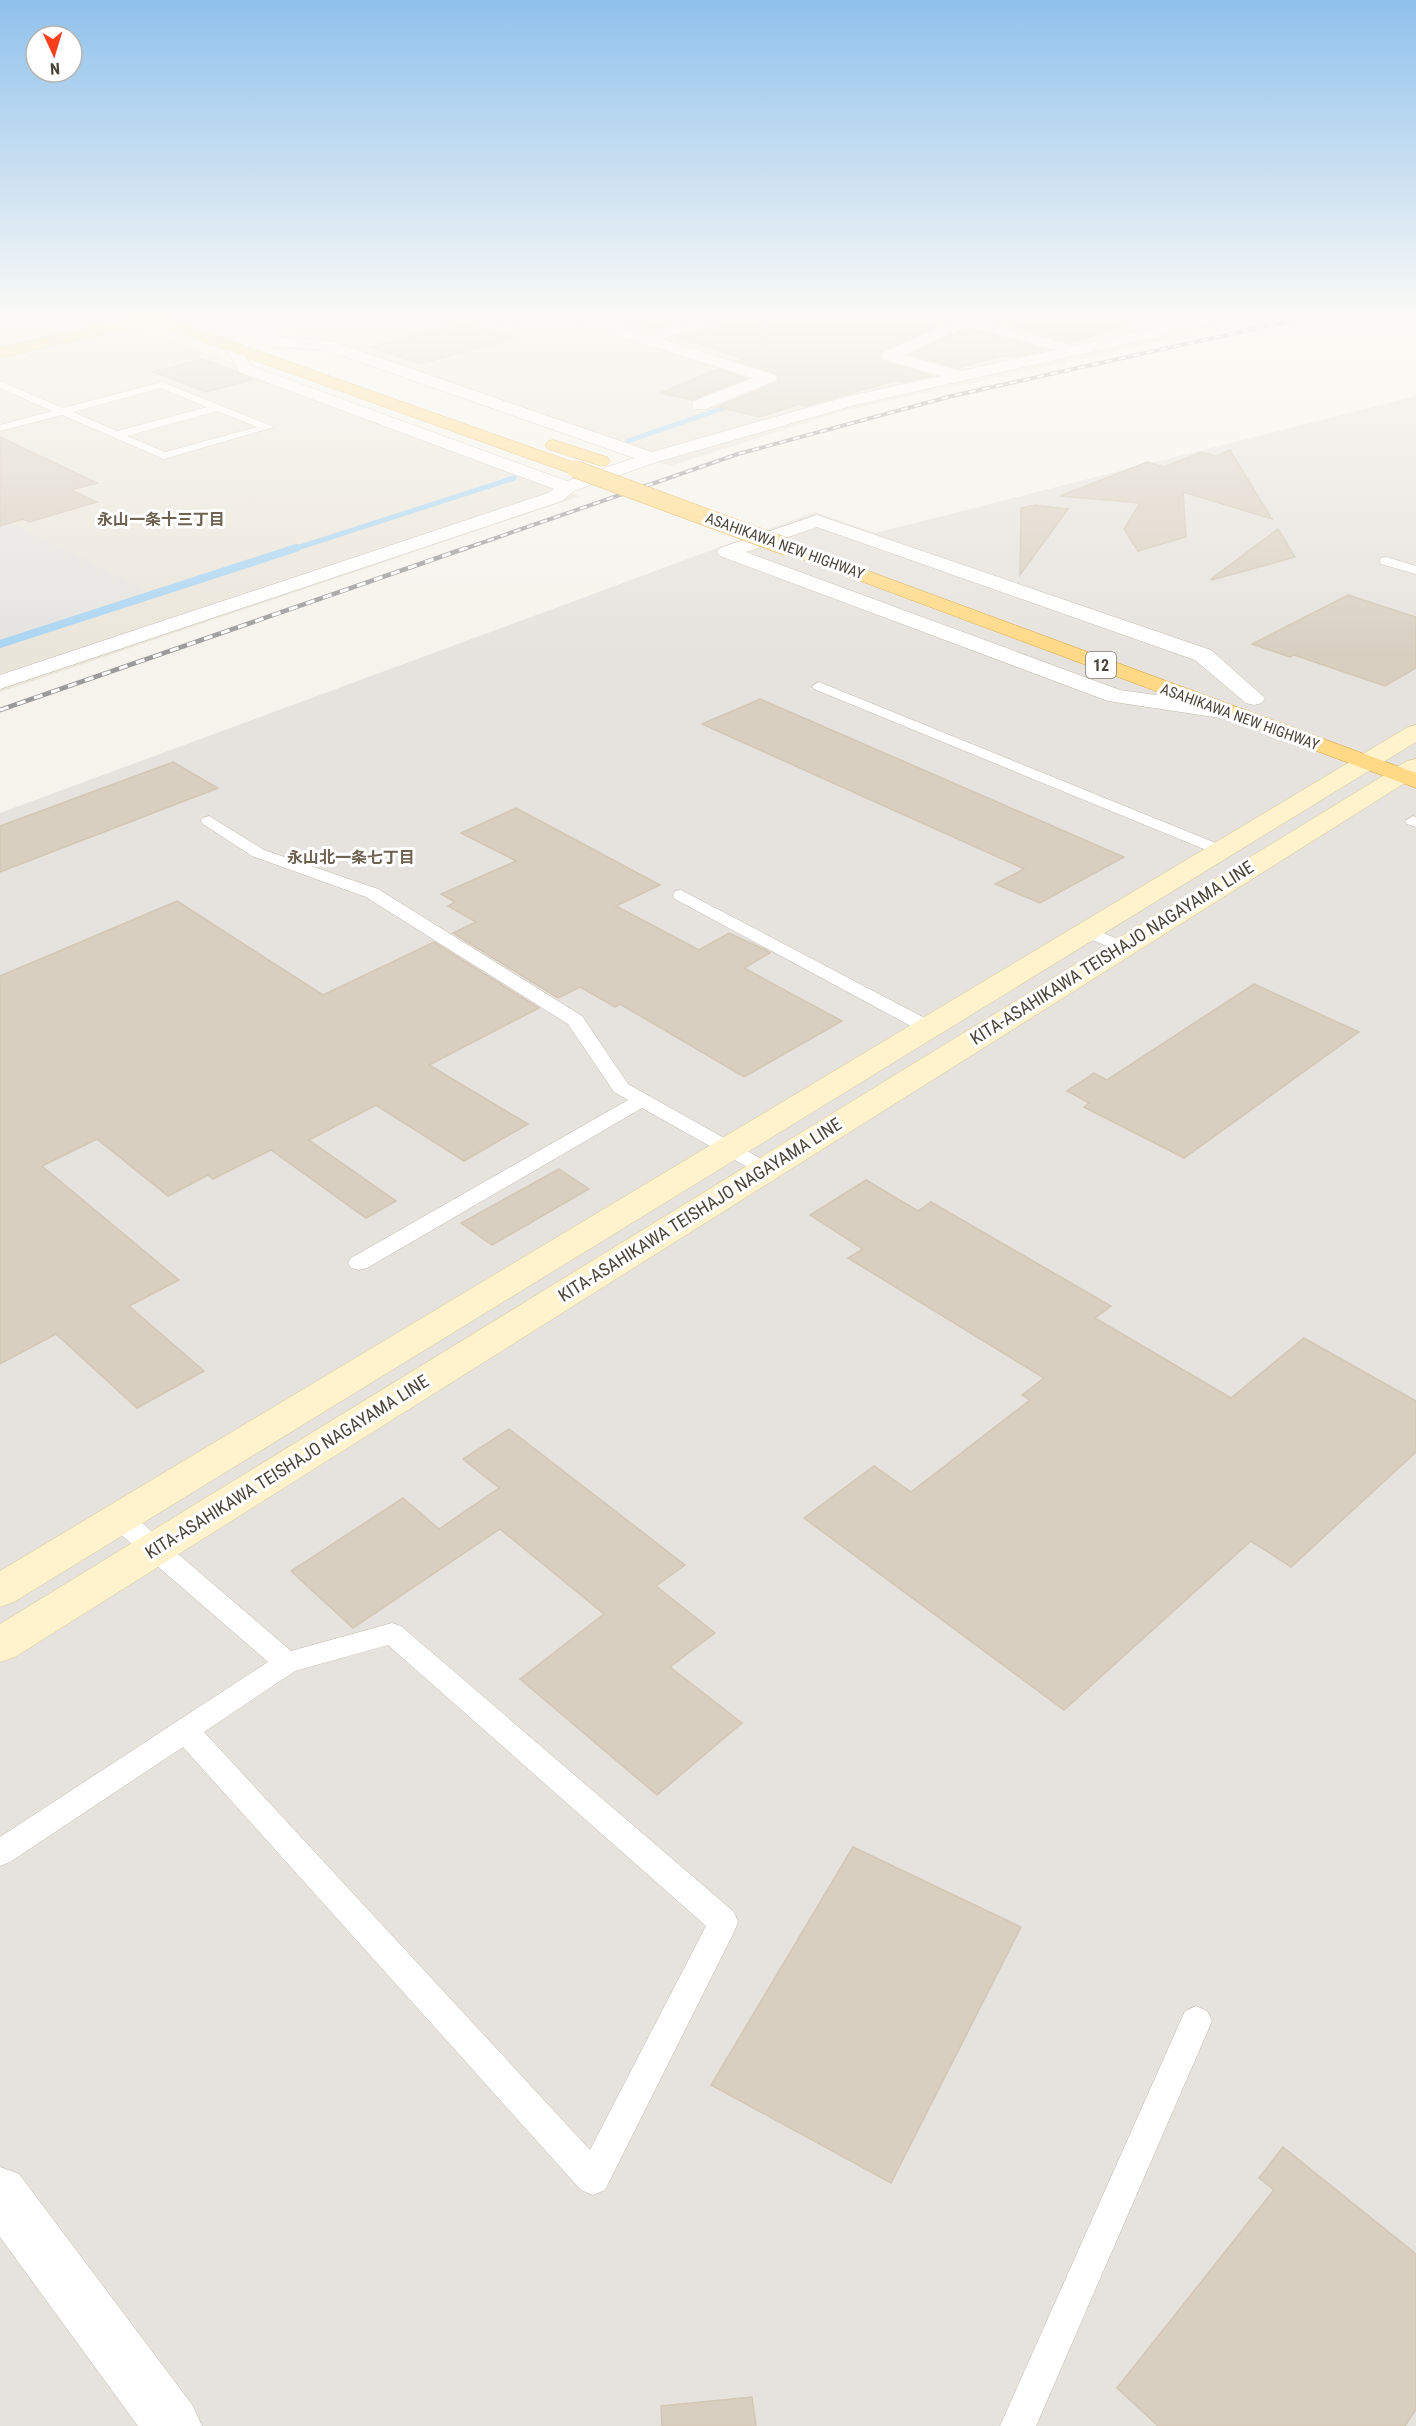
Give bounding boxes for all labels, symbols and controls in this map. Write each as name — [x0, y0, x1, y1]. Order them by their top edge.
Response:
north arrow — [24, 24, 84, 84]
text: N — [49, 59, 61, 78]
street label: ASAHIKAWA NEW HIGHWAY — [703, 509, 867, 583]
district label: 永山一条十三丁目 — [97, 510, 225, 529]
road number: 12 — [1086, 652, 1116, 678]
street label: ASAHIKAWA NEW HIGHWAY — [1158, 680, 1322, 754]
district label: 永山北一条七丁目 — [287, 848, 415, 867]
street label: KITA-ASAHIKAWA TEISHAJO NAGAYAMA LINE — [966, 856, 1257, 1049]
street label: KITA-ASAHIKAWA TEISHAJO NAGAYAMA LINE — [554, 1113, 845, 1306]
street label: KITA-ASAHIKAWA TEISHAJO NAGAYAMA LINE — [141, 1370, 432, 1563]

